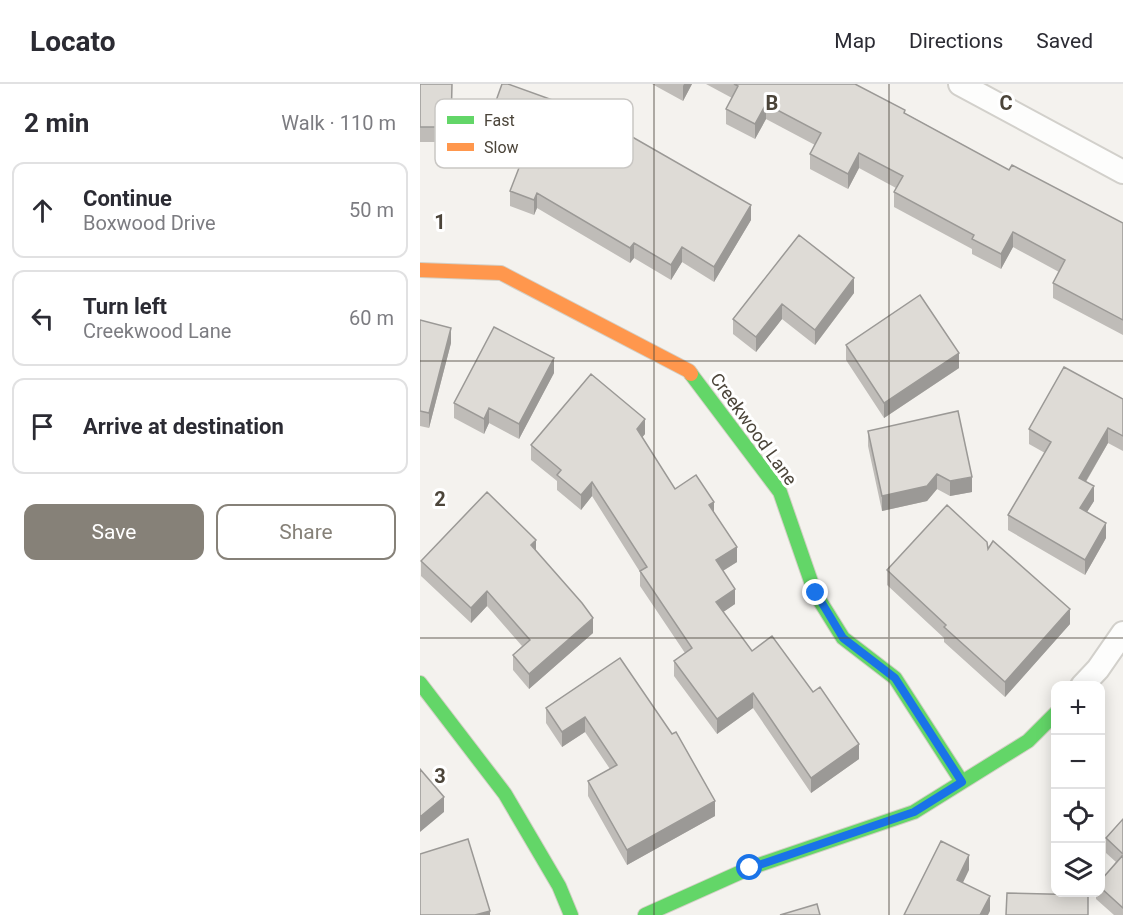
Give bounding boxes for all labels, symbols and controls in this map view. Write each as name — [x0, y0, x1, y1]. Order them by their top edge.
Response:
text: Locato — [30, 25, 115, 58]
text: Map — [834, 29, 876, 53]
text: Directions — [909, 29, 1003, 53]
text: Saved — [1036, 29, 1093, 53]
text: B — [766, 91, 778, 115]
text: C — [999, 91, 1013, 115]
legend — [435, 99, 633, 168]
text: 2 min — [24, 108, 89, 138]
text: Walk · 110 m — [281, 111, 396, 135]
text: Fast — [484, 111, 515, 130]
text: Slow — [484, 138, 519, 157]
text: Continue — [83, 186, 172, 211]
icon: ahead — [26, 194, 59, 227]
text: 50 m — [349, 198, 394, 222]
text: 1 — [434, 210, 446, 234]
text: Boxwood Drive — [83, 211, 216, 235]
text: Turn left — [83, 294, 167, 319]
icon: left — [26, 302, 59, 335]
text: 60 m — [349, 306, 394, 330]
text: Creekwood Lane — [83, 319, 231, 343]
street label: Creekwood Lane — [706, 369, 802, 489]
icon: arrive — [26, 410, 59, 443]
text: Arrive at destination — [83, 414, 284, 439]
text: 2 — [434, 487, 446, 511]
button: Save — [24, 504, 204, 560]
button: Share — [216, 504, 396, 560]
route end — [802, 579, 828, 605]
map controls — [1051, 681, 1105, 897]
button: + — [1051, 681, 1105, 735]
button: − — [1051, 735, 1105, 789]
text: 3 — [434, 764, 446, 788]
button: locate — [1051, 789, 1105, 843]
button: layers — [1051, 843, 1105, 897]
route start — [736, 854, 762, 880]

